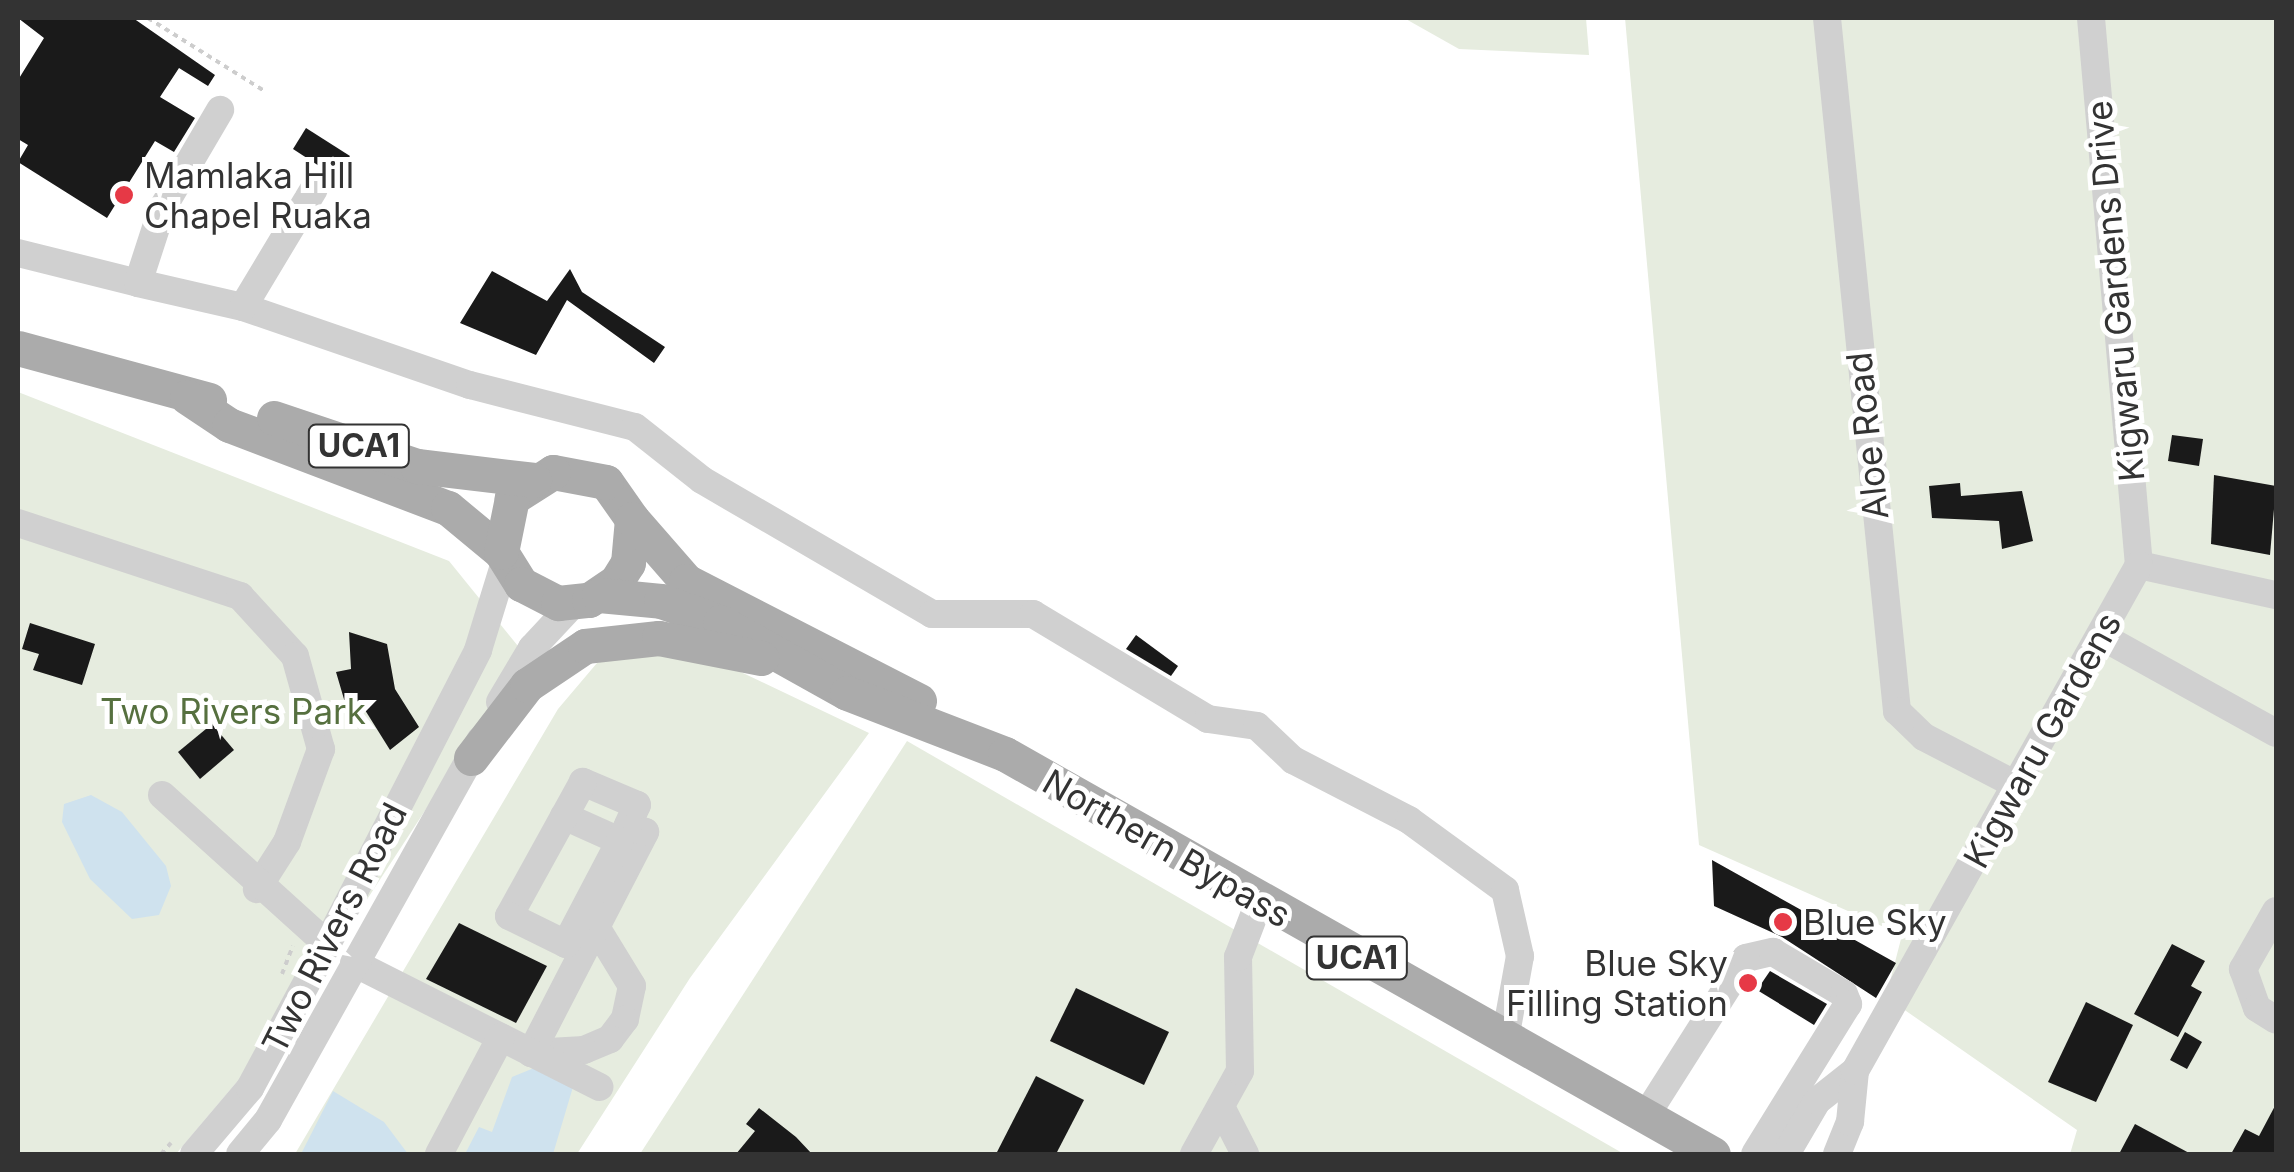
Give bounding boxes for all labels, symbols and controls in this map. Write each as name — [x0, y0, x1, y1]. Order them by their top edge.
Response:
street label: Kigwaru Gardens Drive — [2077, 99, 2153, 483]
place label: Mamlaka Hill Chapel Ruaka — [144, 154, 372, 236]
marker: Mamlaka Hill Chapel Ruaka — [113, 184, 135, 206]
street label: Aloe Road — [1837, 350, 1897, 522]
road number: UCA1 — [306, 419, 412, 473]
street label: Kigwaru Gardens — [1954, 605, 2130, 875]
park label: Two Rivers Park — [100, 690, 366, 732]
street label: Northern Bypass — [1036, 760, 1298, 936]
street label: Two Rivers Road — [253, 796, 415, 1060]
place label: Blue Sky — [1803, 901, 1947, 943]
marker: Blue Sky — [1772, 911, 1794, 933]
road number: UCA1 — [1304, 931, 1410, 985]
place label: Blue Sky Filling Station — [1506, 942, 1728, 1024]
marker: Blue Sky Filling Station — [1737, 972, 1759, 994]

